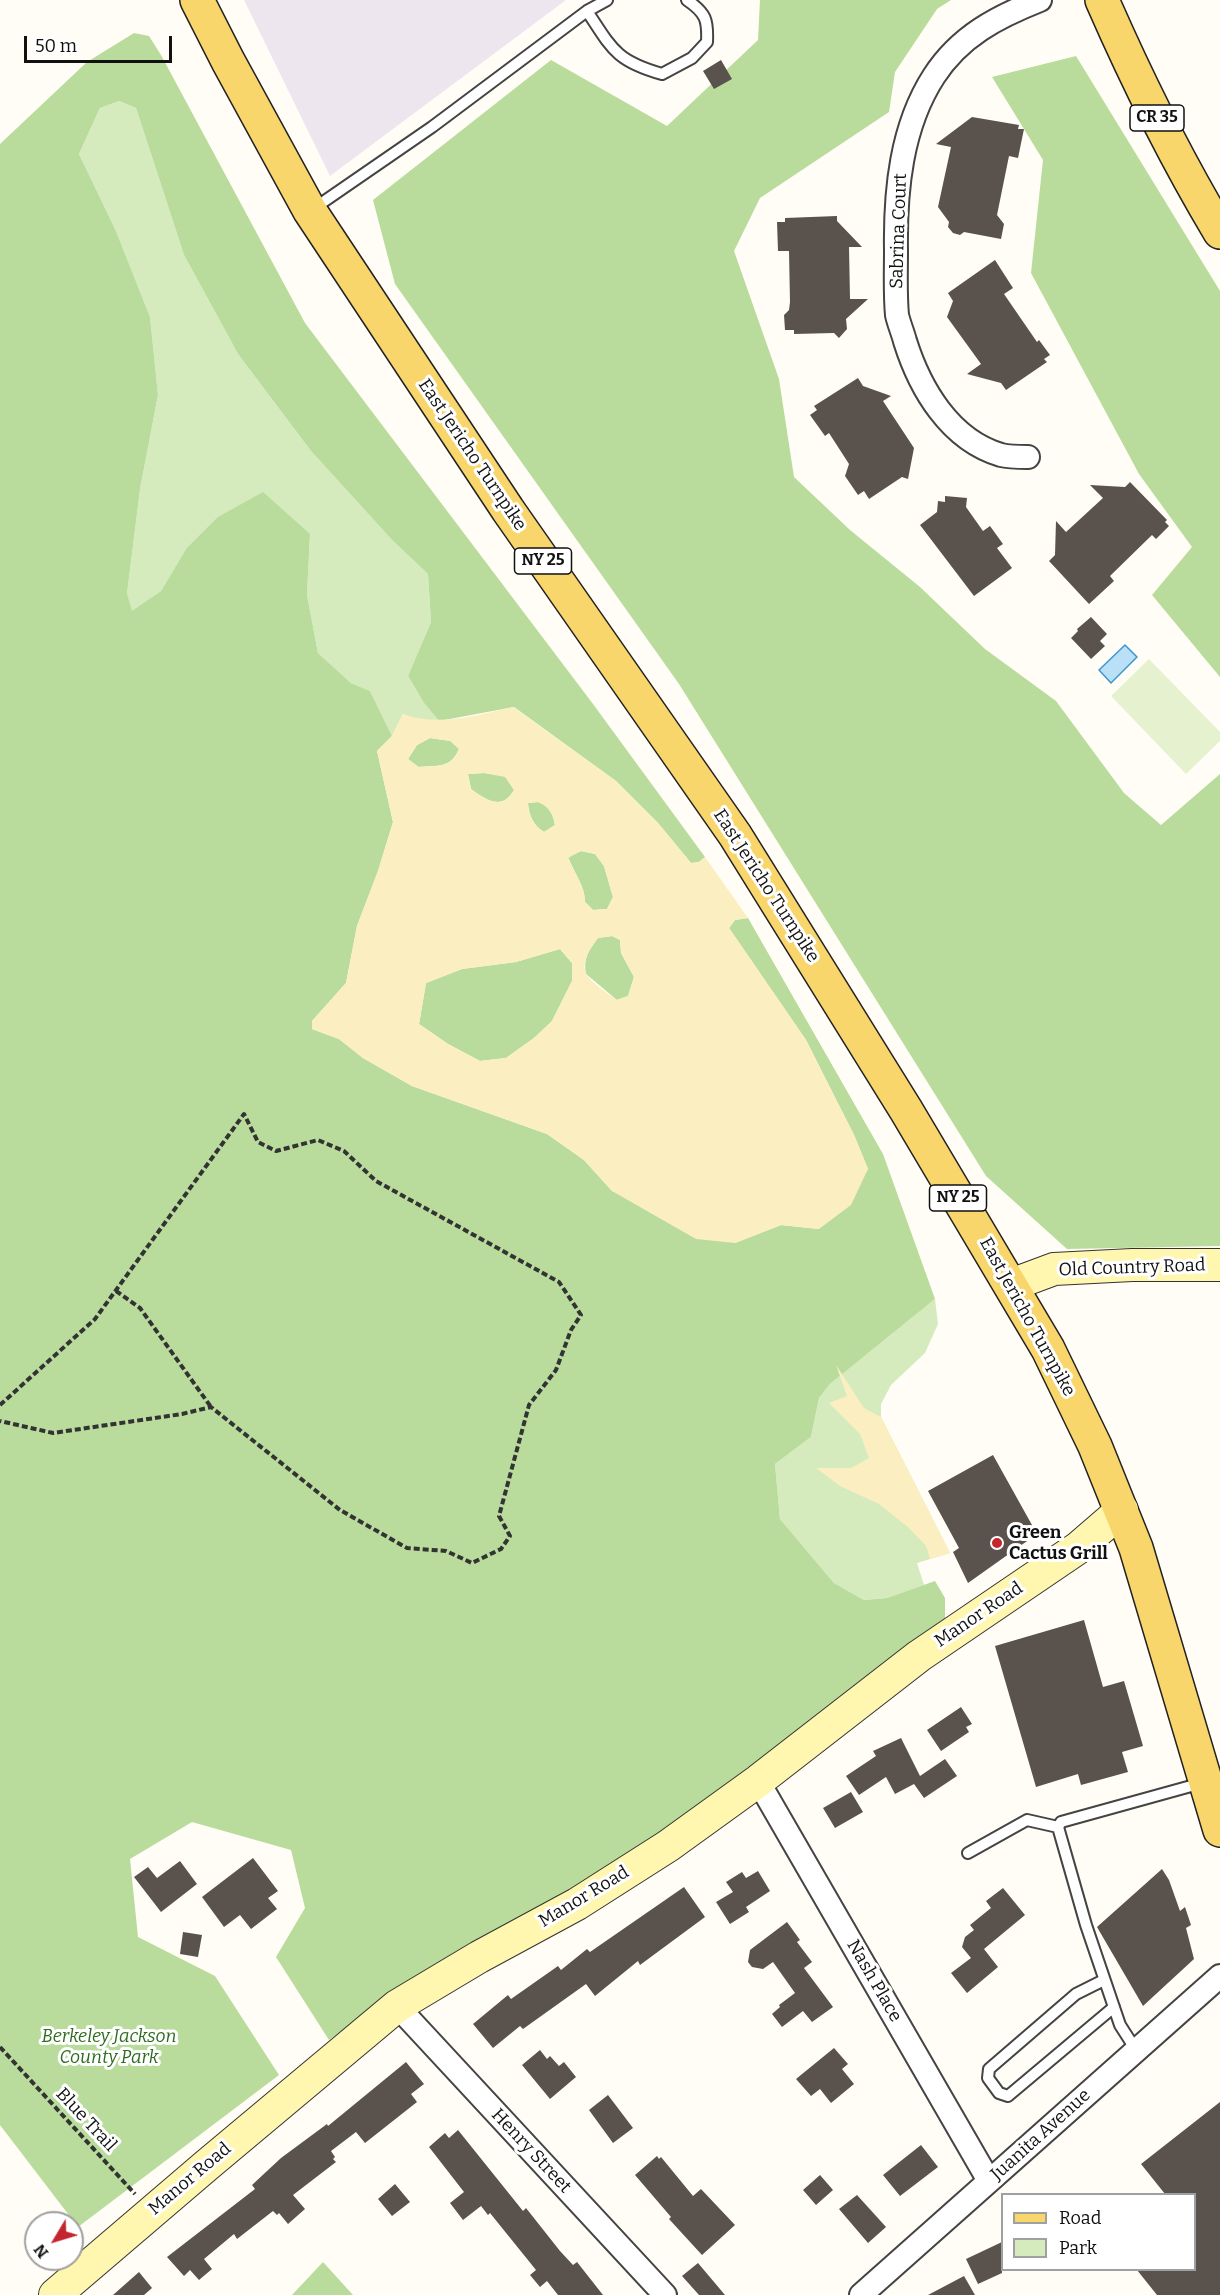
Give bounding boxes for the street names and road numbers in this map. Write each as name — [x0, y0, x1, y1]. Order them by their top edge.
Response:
road number: CR 35 — [1130, 105, 1184, 131]
street label: Sabrina Court — [886, 173, 912, 289]
street label: East Jericho Turnpike — [413, 375, 531, 535]
road number: NY 25 — [514, 548, 572, 574]
street label: East Jericho Turnpike — [708, 805, 824, 967]
road number: NY 25 — [930, 1185, 986, 1211]
street label: East Jericho Turnpike — [974, 1234, 1080, 1400]
street label: Old Country Road — [1058, 1255, 1206, 1281]
street label: Manor Road — [931, 1578, 1027, 1652]
street label: Manor Road — [535, 1862, 633, 1932]
street label: Nash Place — [842, 1936, 906, 2026]
street label: Blue Trail — [51, 2084, 121, 2156]
street label: Juanita Avenue — [987, 2085, 1095, 2185]
street label: Henry Street — [486, 2104, 576, 2198]
street label: Manor Road — [144, 2138, 236, 2220]

